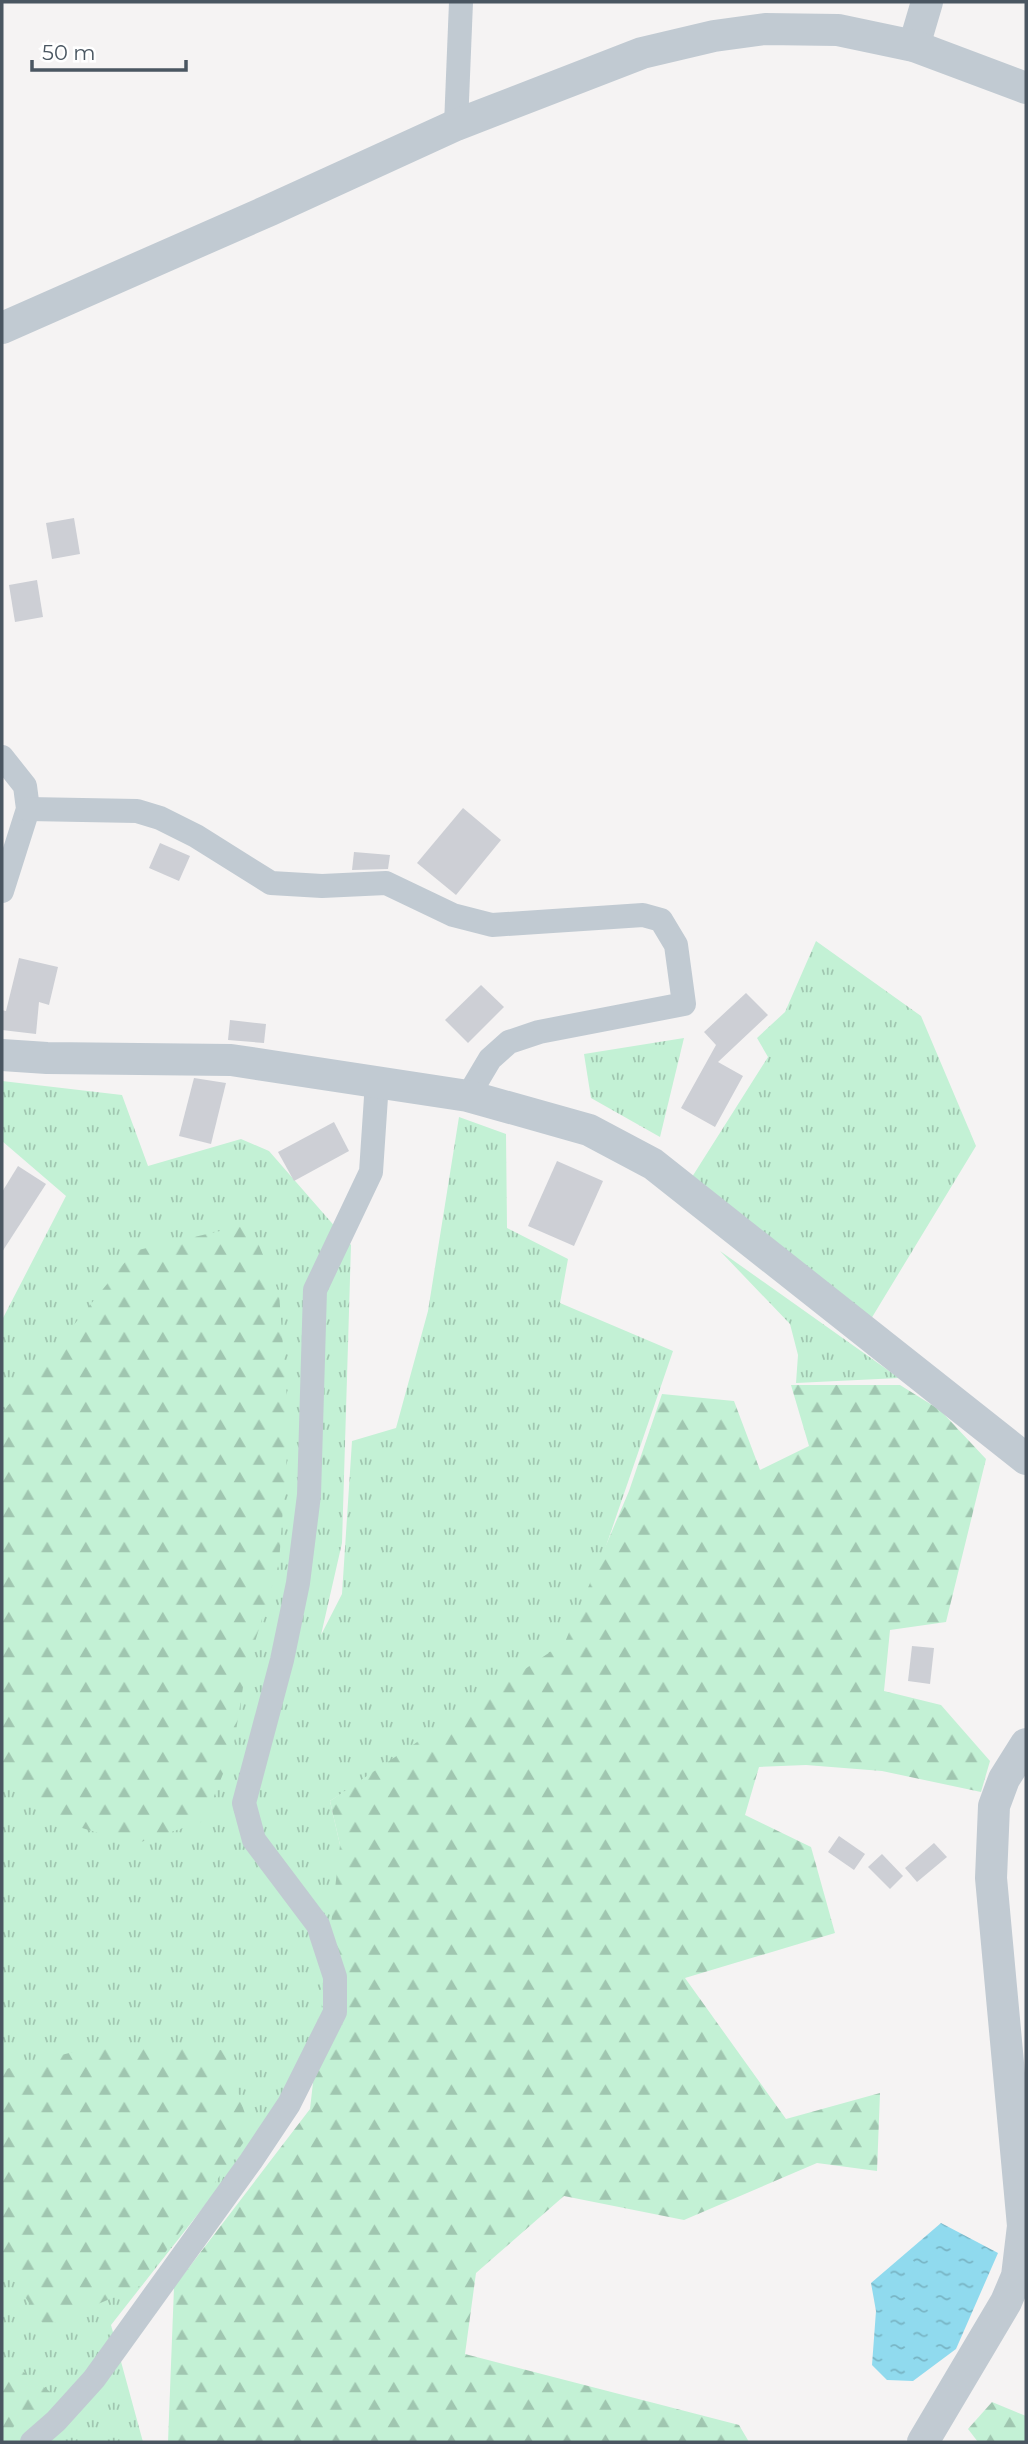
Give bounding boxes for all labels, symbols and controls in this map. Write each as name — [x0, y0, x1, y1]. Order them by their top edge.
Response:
scale bar — [32, 28, 186, 72]
text: 50 m — [42, 40, 96, 65]

